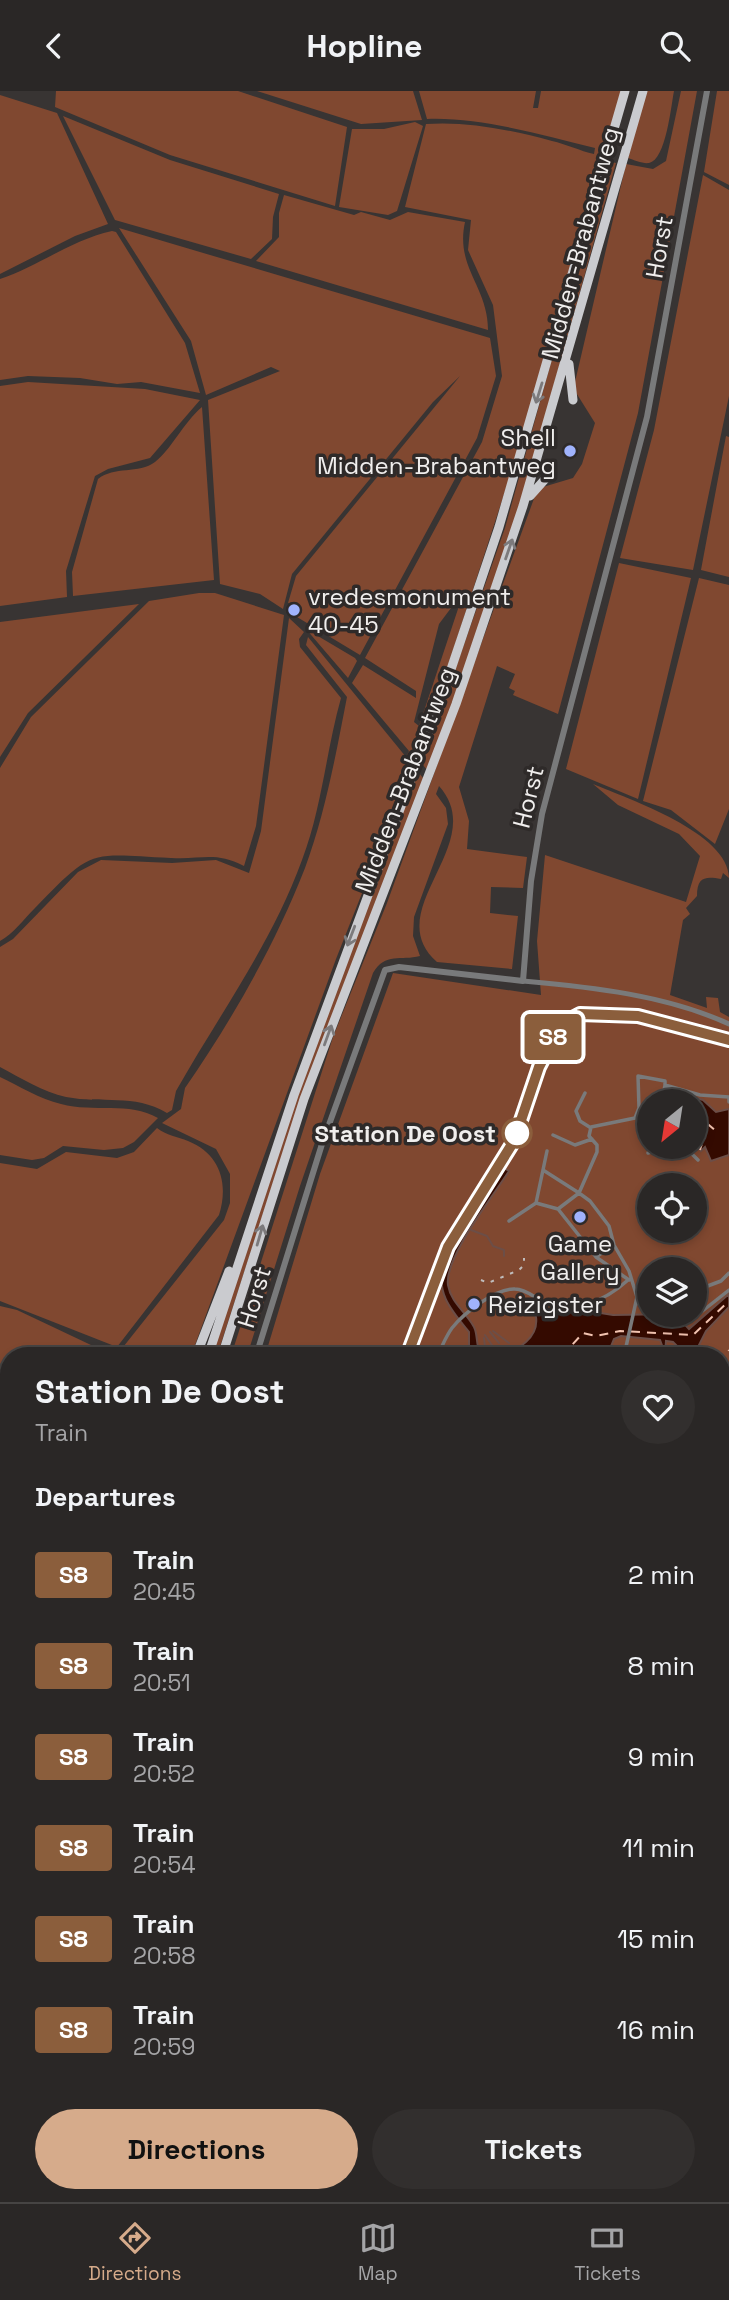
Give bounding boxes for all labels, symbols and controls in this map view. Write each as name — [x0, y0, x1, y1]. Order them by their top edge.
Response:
text: Hopline — [306, 26, 423, 66]
icon: back — [35, 27, 73, 65]
icon: search — [656, 27, 694, 65]
street label: Midden-Brabantweg — [534, 124, 626, 362]
street label: Horst — [638, 213, 680, 281]
one-way arrow — [532, 382, 545, 404]
place label: Shell Midden-Brabantweg — [317, 422, 556, 481]
marker: Shell Midden-Brabantweg — [562, 443, 578, 459]
one-way arrow — [503, 538, 516, 560]
place label: vredesmonument 40-45 — [308, 581, 511, 640]
marker: vredesmonument 40-45 — [286, 602, 302, 618]
street label: Midden-Brabantweg — [348, 663, 462, 897]
street label: Horst — [505, 763, 551, 831]
one-way arrow — [344, 925, 357, 947]
line badge: S8 — [522, 1014, 584, 1060]
text: S8 — [539, 1021, 567, 1052]
one-way arrow — [323, 1025, 335, 1047]
north arrow — [637, 1089, 707, 1159]
map controls — [637, 1089, 707, 1327]
place label: Station De Oost — [314, 1118, 496, 1149]
marker: Station De Oost — [502, 1118, 532, 1148]
button: locate — [637, 1173, 707, 1243]
marker: Game Gallery — [572, 1209, 588, 1225]
one-way arrow — [254, 1224, 267, 1246]
place label: Game Gallery — [540, 1228, 620, 1287]
button: layers — [637, 1257, 707, 1327]
street label: Horst — [230, 1262, 278, 1332]
place label: Reizigster — [488, 1289, 603, 1320]
marker: Reizigster — [466, 1296, 482, 1312]
button: heart — [621, 1370, 695, 1444]
text: Station De Oost — [35, 1371, 285, 1413]
text: Train — [35, 1418, 88, 1448]
text: Departures — [35, 1480, 176, 1514]
text: Train — [133, 1543, 194, 1577]
text: 2 min — [628, 1558, 695, 1592]
text: S8 — [59, 1559, 88, 1590]
text: 20:45 — [133, 1577, 196, 1607]
text: Train — [133, 1634, 194, 1668]
text: 8 min — [627, 1649, 695, 1683]
text: S8 — [59, 1650, 88, 1681]
text: 20:51 — [133, 1668, 191, 1698]
text: Train — [133, 1725, 194, 1759]
text: 9 min — [628, 1740, 695, 1774]
text: S8 — [59, 1741, 88, 1772]
text: 20:52 — [133, 1759, 195, 1789]
text: Train — [133, 1816, 194, 1850]
text: 11 min — [622, 1831, 695, 1865]
text: S8 — [59, 1832, 88, 1863]
text: 20:54 — [133, 1850, 196, 1880]
text: Train — [133, 1907, 194, 1941]
text: 15 min — [617, 1922, 695, 1956]
text: S8 — [59, 1923, 88, 1954]
text: 20:58 — [133, 1941, 196, 1971]
text: Train — [133, 1998, 194, 2032]
text: 16 min — [617, 2013, 695, 2047]
text: S8 — [59, 2014, 88, 2045]
text: 20:59 — [133, 2032, 195, 2062]
button: Directions — [35, 2109, 358, 2189]
button: Tickets — [372, 2109, 695, 2189]
tab: Directions — [88, 2219, 181, 2286]
tab: Map — [358, 2219, 398, 2286]
tab: Tickets — [574, 2219, 641, 2286]

